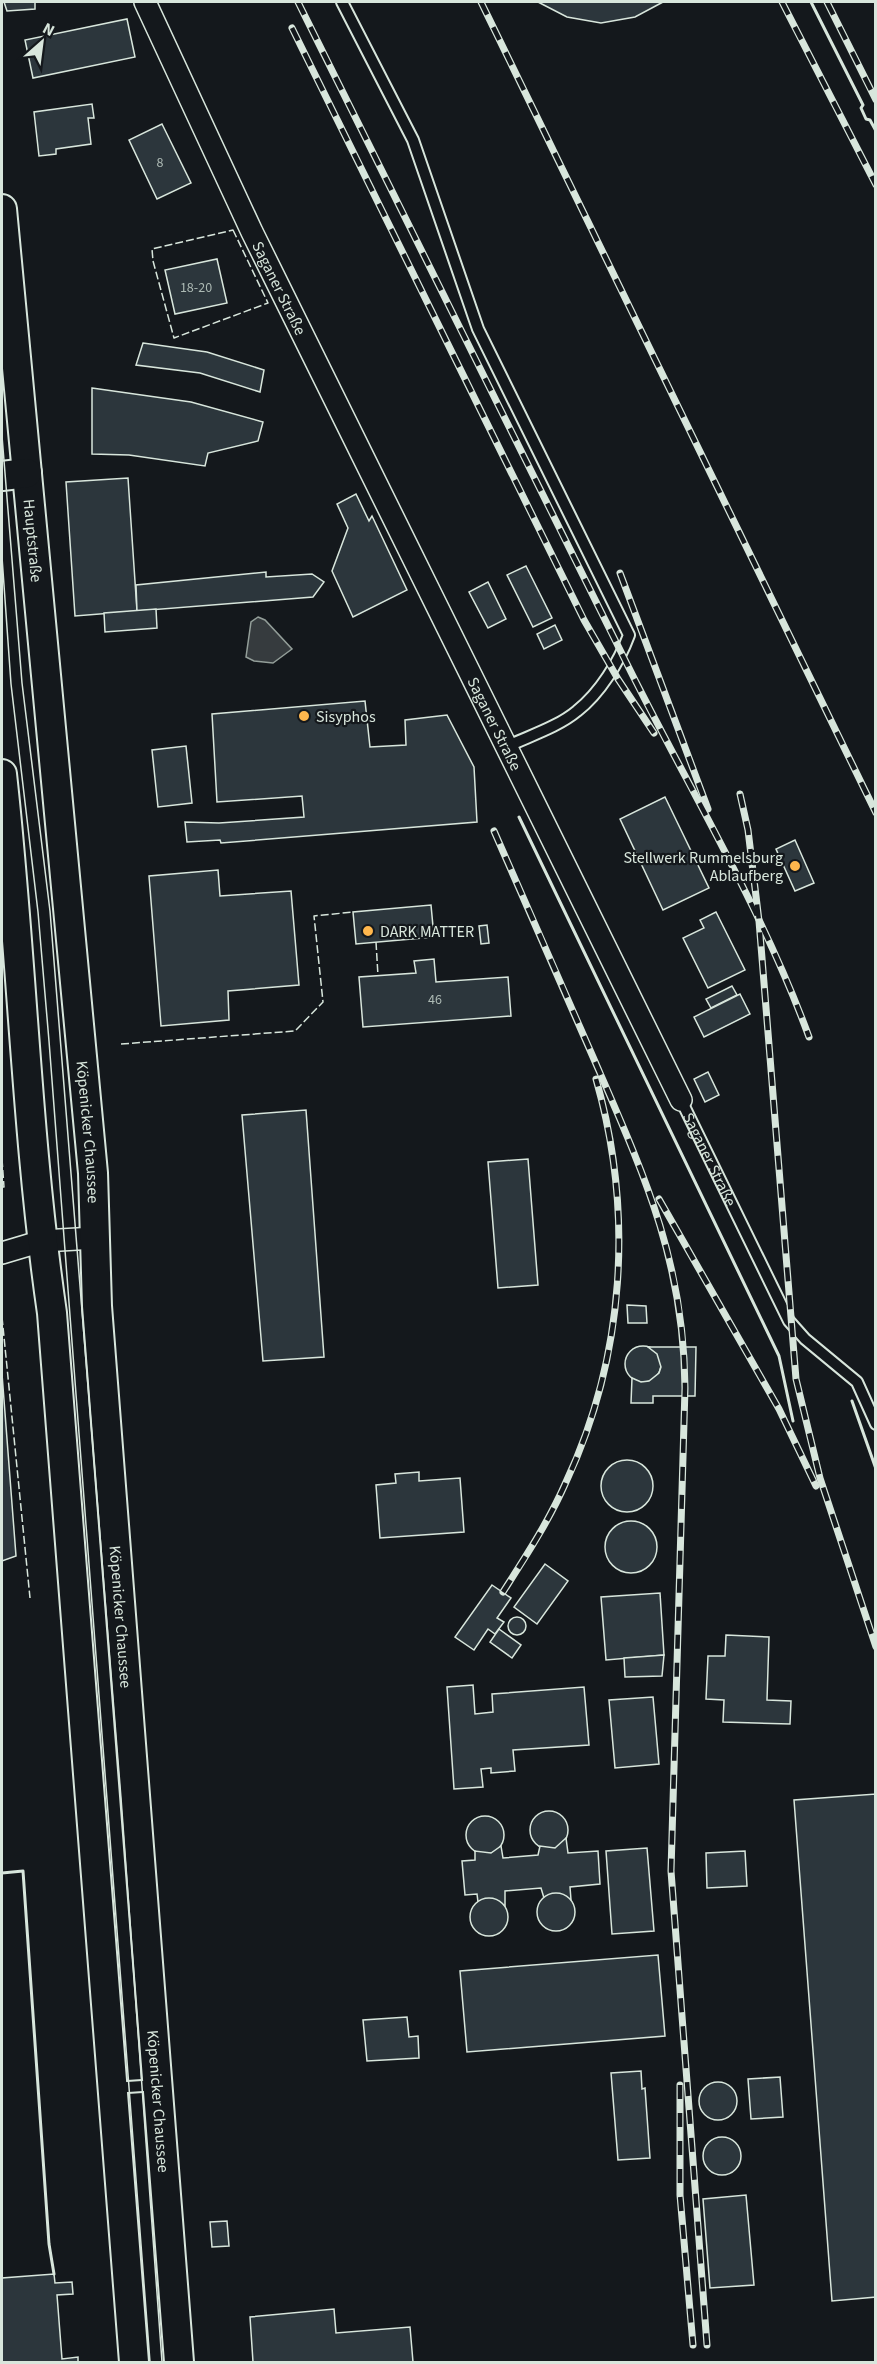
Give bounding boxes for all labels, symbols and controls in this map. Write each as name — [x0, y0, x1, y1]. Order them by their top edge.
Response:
north arrow — [12, 12, 72, 72]
text: N — [39, 17, 58, 42]
house number: 8 — [157, 153, 164, 173]
street label: Saganer Straße — [246, 238, 311, 339]
house number: 18-20 — [180, 278, 212, 298]
street label: Hauptstraße — [17, 498, 47, 583]
street label: Saganer Straße — [462, 673, 527, 775]
place label: Sisyphos — [316, 706, 376, 728]
marker: Sisyphos — [297, 709, 311, 723]
place label: Stellwerk Rummelsburg Ablaufberg — [623, 847, 783, 887]
marker: Stellwerk Rummelsburg Ablaufberg — [788, 859, 802, 873]
place label: DARK MATTER — [380, 921, 474, 943]
marker: DARK MATTER — [361, 924, 375, 938]
house number: 46 — [428, 990, 442, 1010]
street label: Köpenicker Chaussee — [70, 1060, 104, 1204]
street label: Saganer Straße — [677, 1109, 741, 1210]
street label: Köpenicker Chaussee — [104, 1545, 137, 1689]
street label: Köpenicker Chaussee — [141, 2029, 174, 2174]

